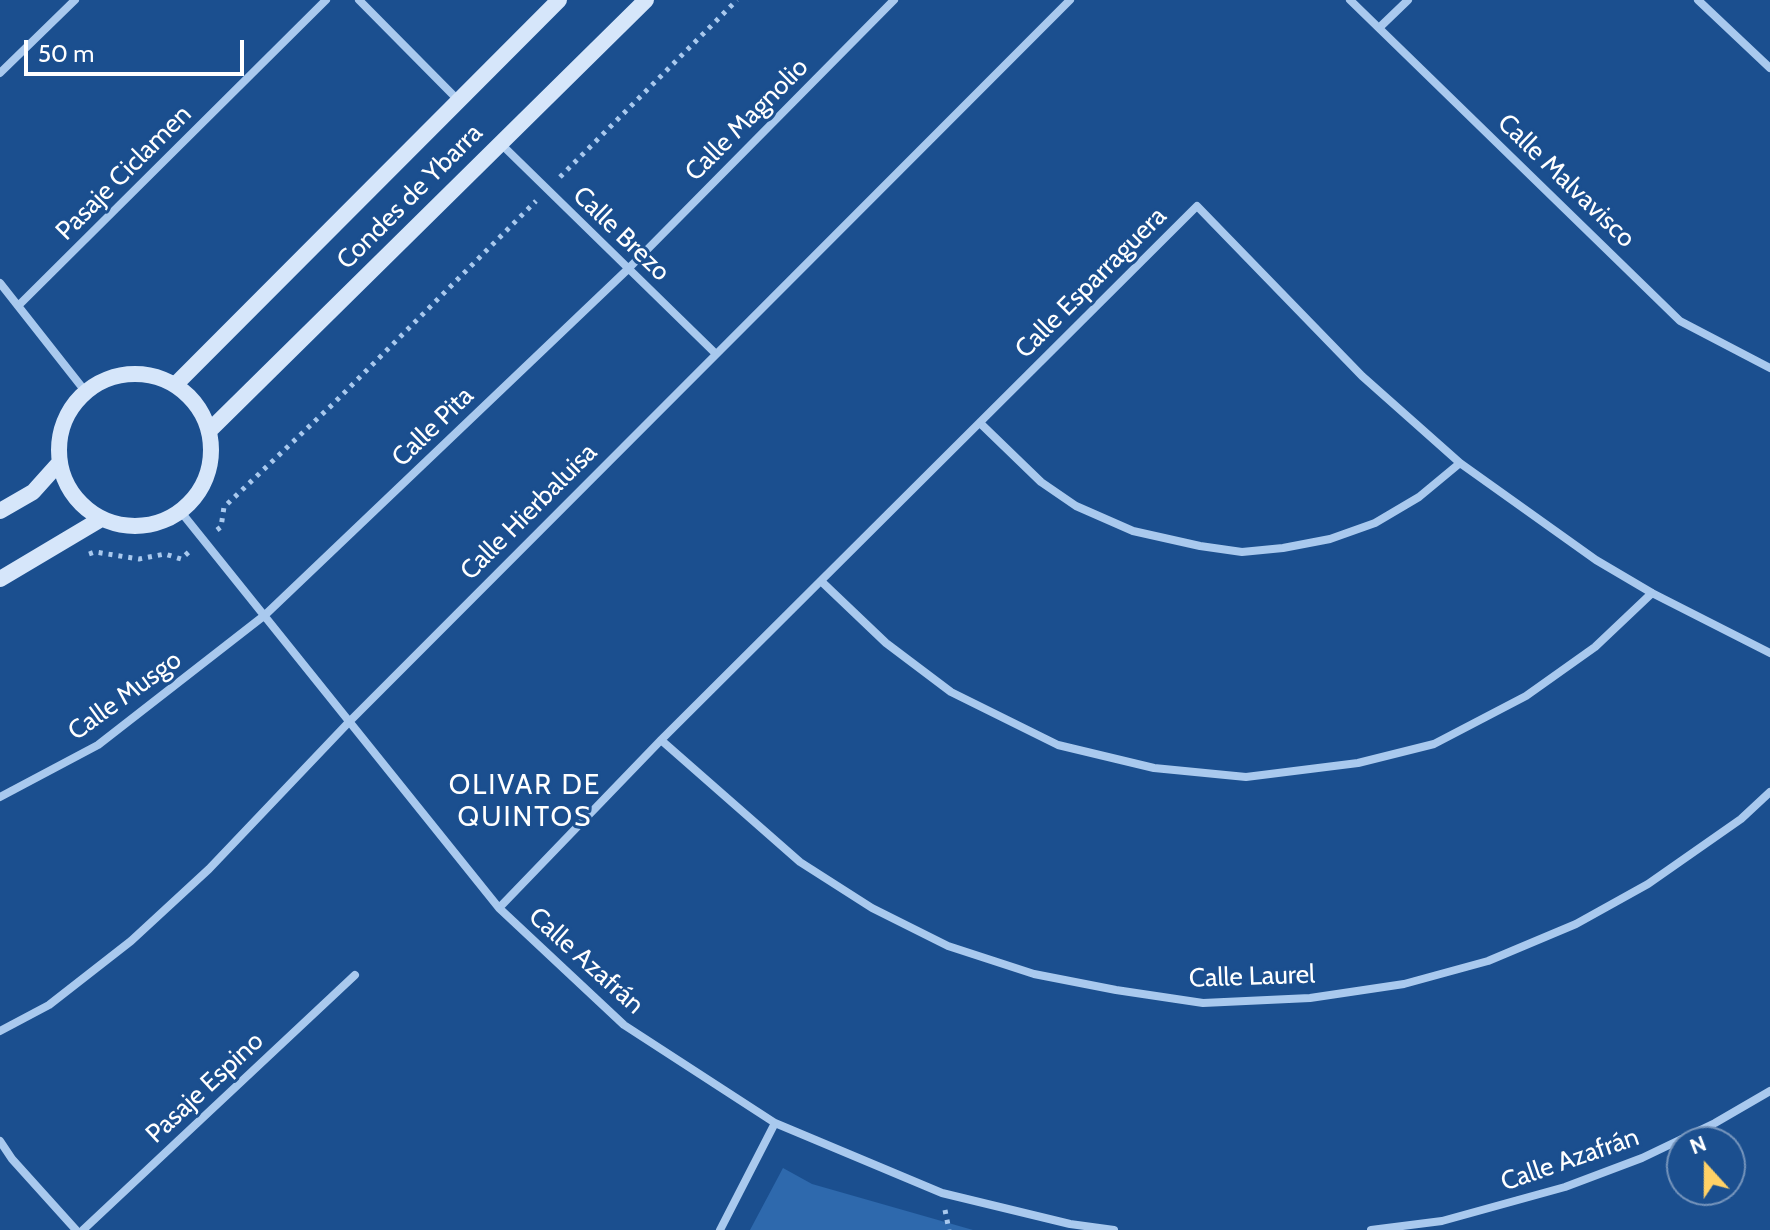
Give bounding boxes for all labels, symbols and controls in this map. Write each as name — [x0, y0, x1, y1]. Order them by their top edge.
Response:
scale bar — [28, 24, 248, 74]
text: 50 m — [38, 39, 94, 68]
street label: Calle Magnolio — [679, 52, 815, 188]
street label: Pasaje Ciclamen — [50, 99, 198, 247]
street label: Calle Malvavisco — [1491, 108, 1641, 254]
street label: Condes de Ybarra — [331, 118, 489, 276]
street label: Calle Brezo — [566, 180, 676, 288]
street label: Calle Esparraguera — [1009, 201, 1173, 365]
street label: Calle Pita — [386, 381, 480, 473]
street label: Calle Hierbaluisa — [454, 437, 604, 587]
street label: Calle Musgo — [62, 645, 188, 747]
district label: OLIVAR DE QUINTOS — [449, 769, 601, 835]
street label: Calle Azafrán — [522, 901, 650, 1021]
street label: Calle Laurel — [1188, 959, 1316, 995]
street label: Pasaje Espino — [140, 1026, 270, 1150]
street label: Calle Azafrán — [1497, 1122, 1643, 1198]
north arrow — [1666, 1126, 1746, 1206]
text: N — [1686, 1130, 1710, 1160]

